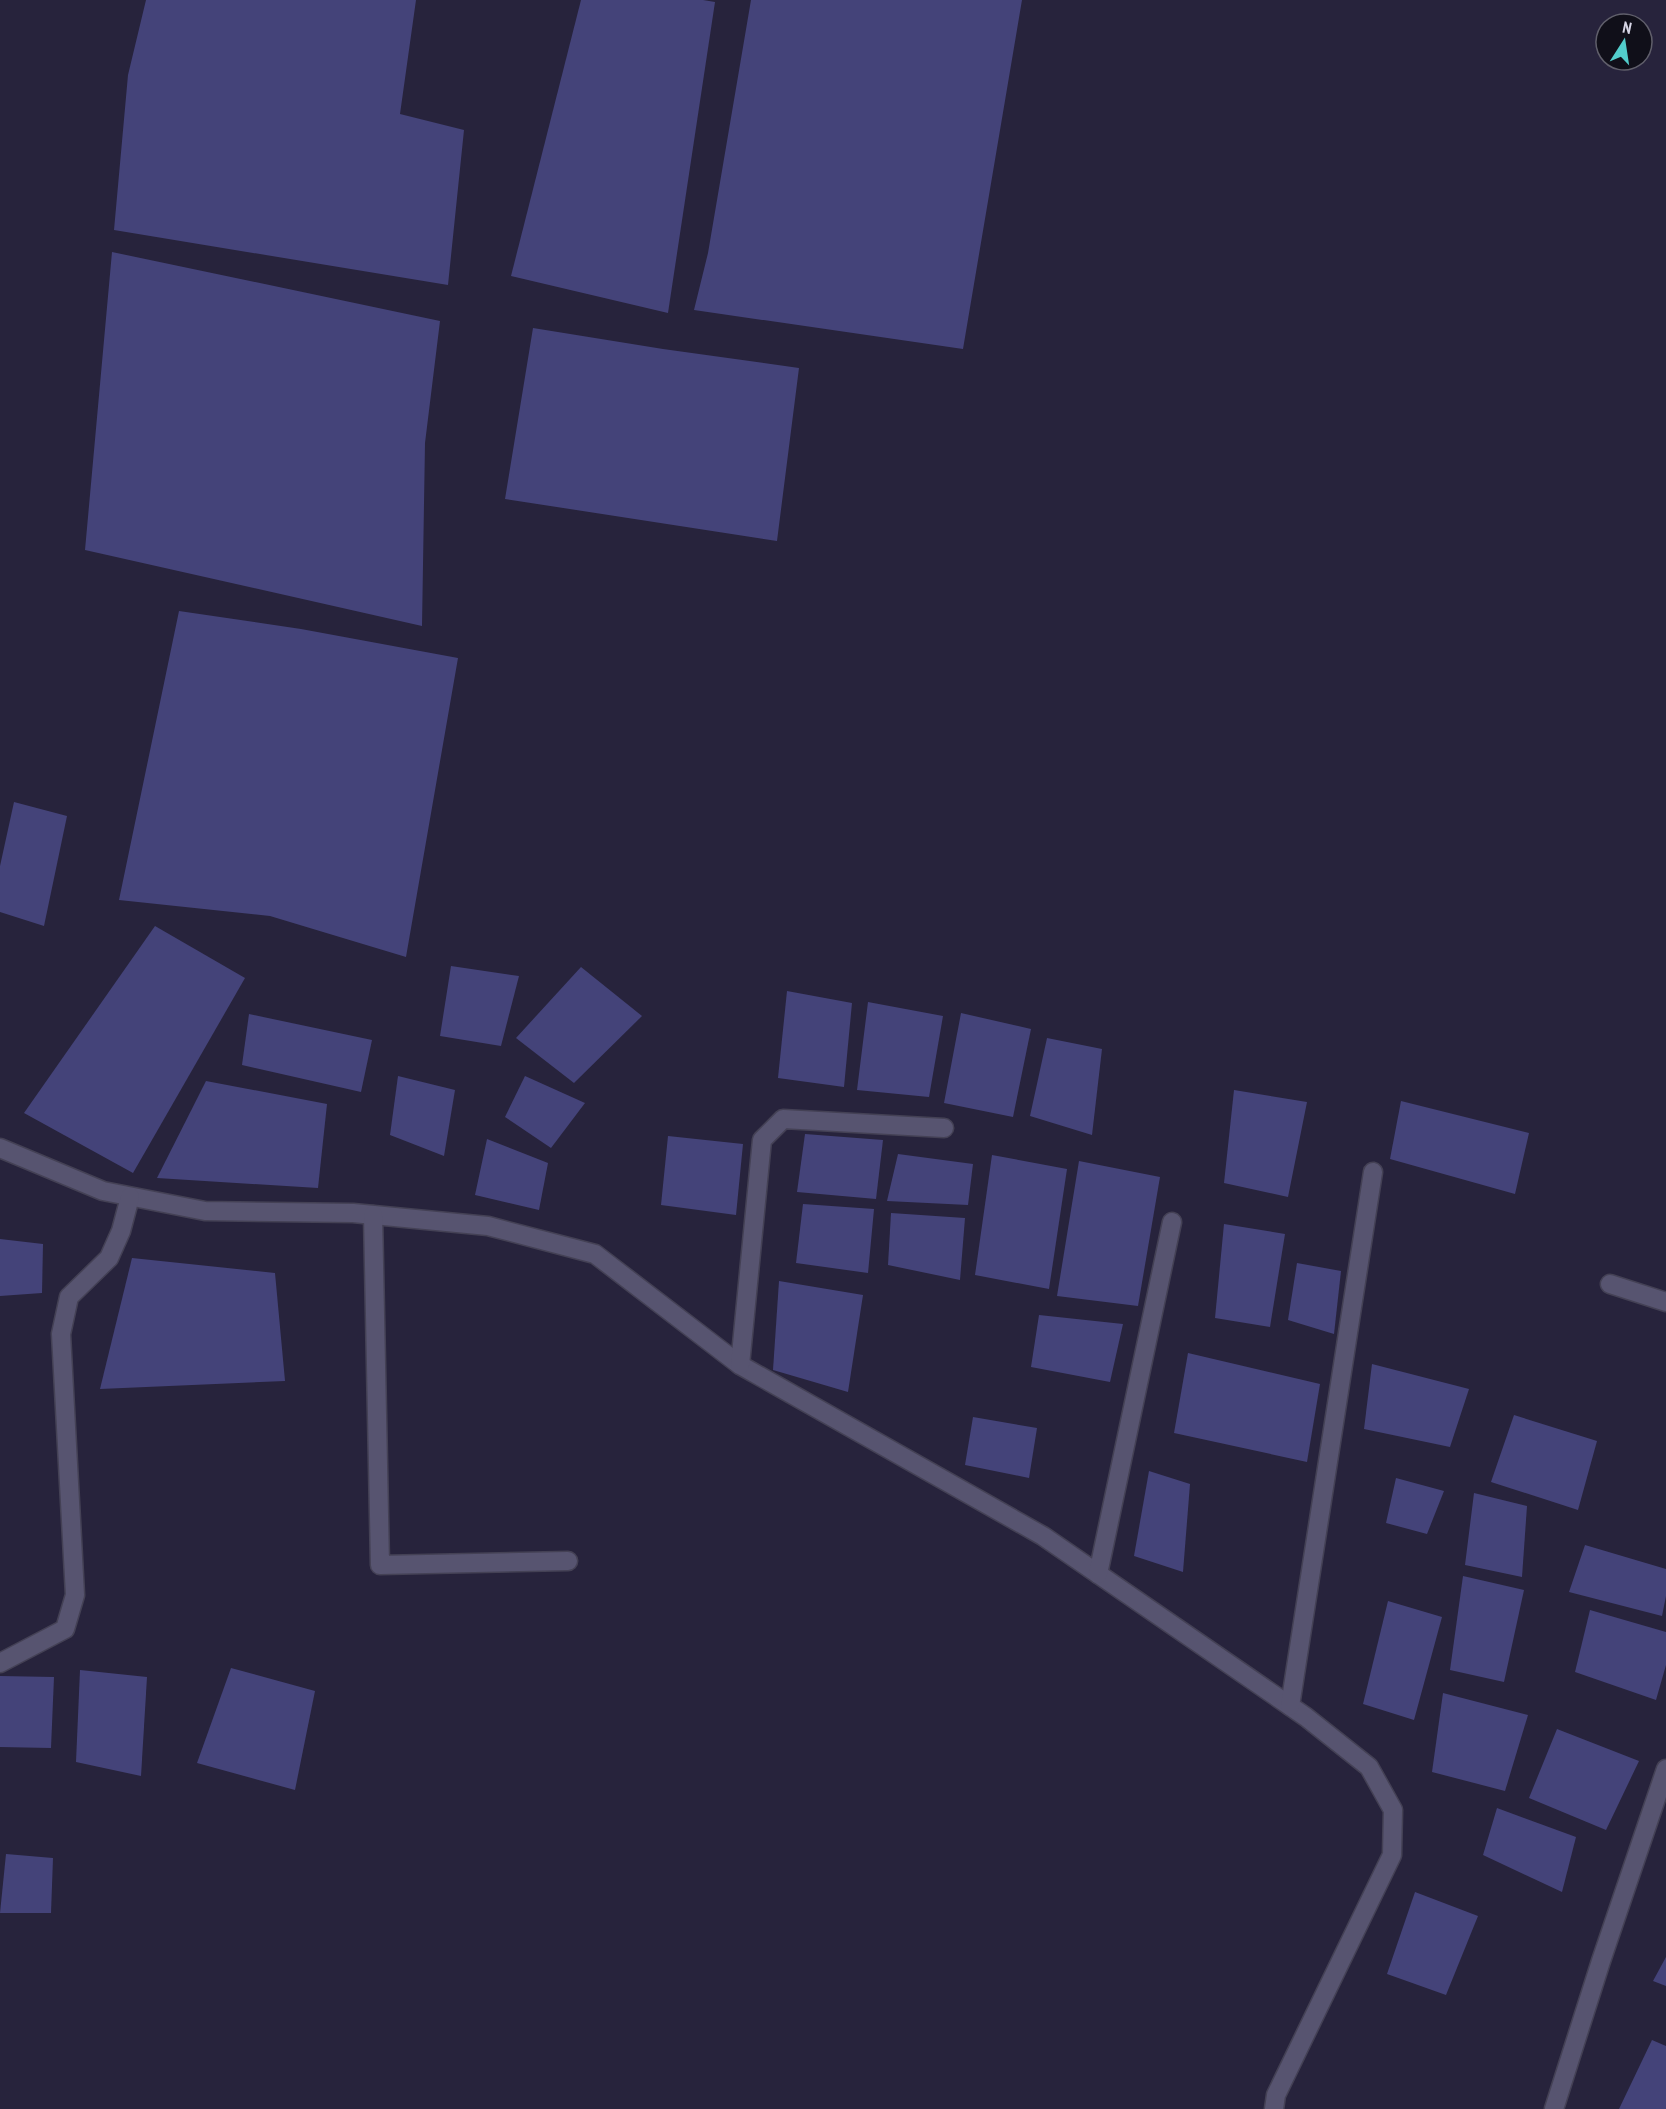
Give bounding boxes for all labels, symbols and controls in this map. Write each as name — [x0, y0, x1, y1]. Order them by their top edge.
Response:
north arrow — [1594, 12, 1654, 72]
text: N — [1621, 17, 1633, 38]

